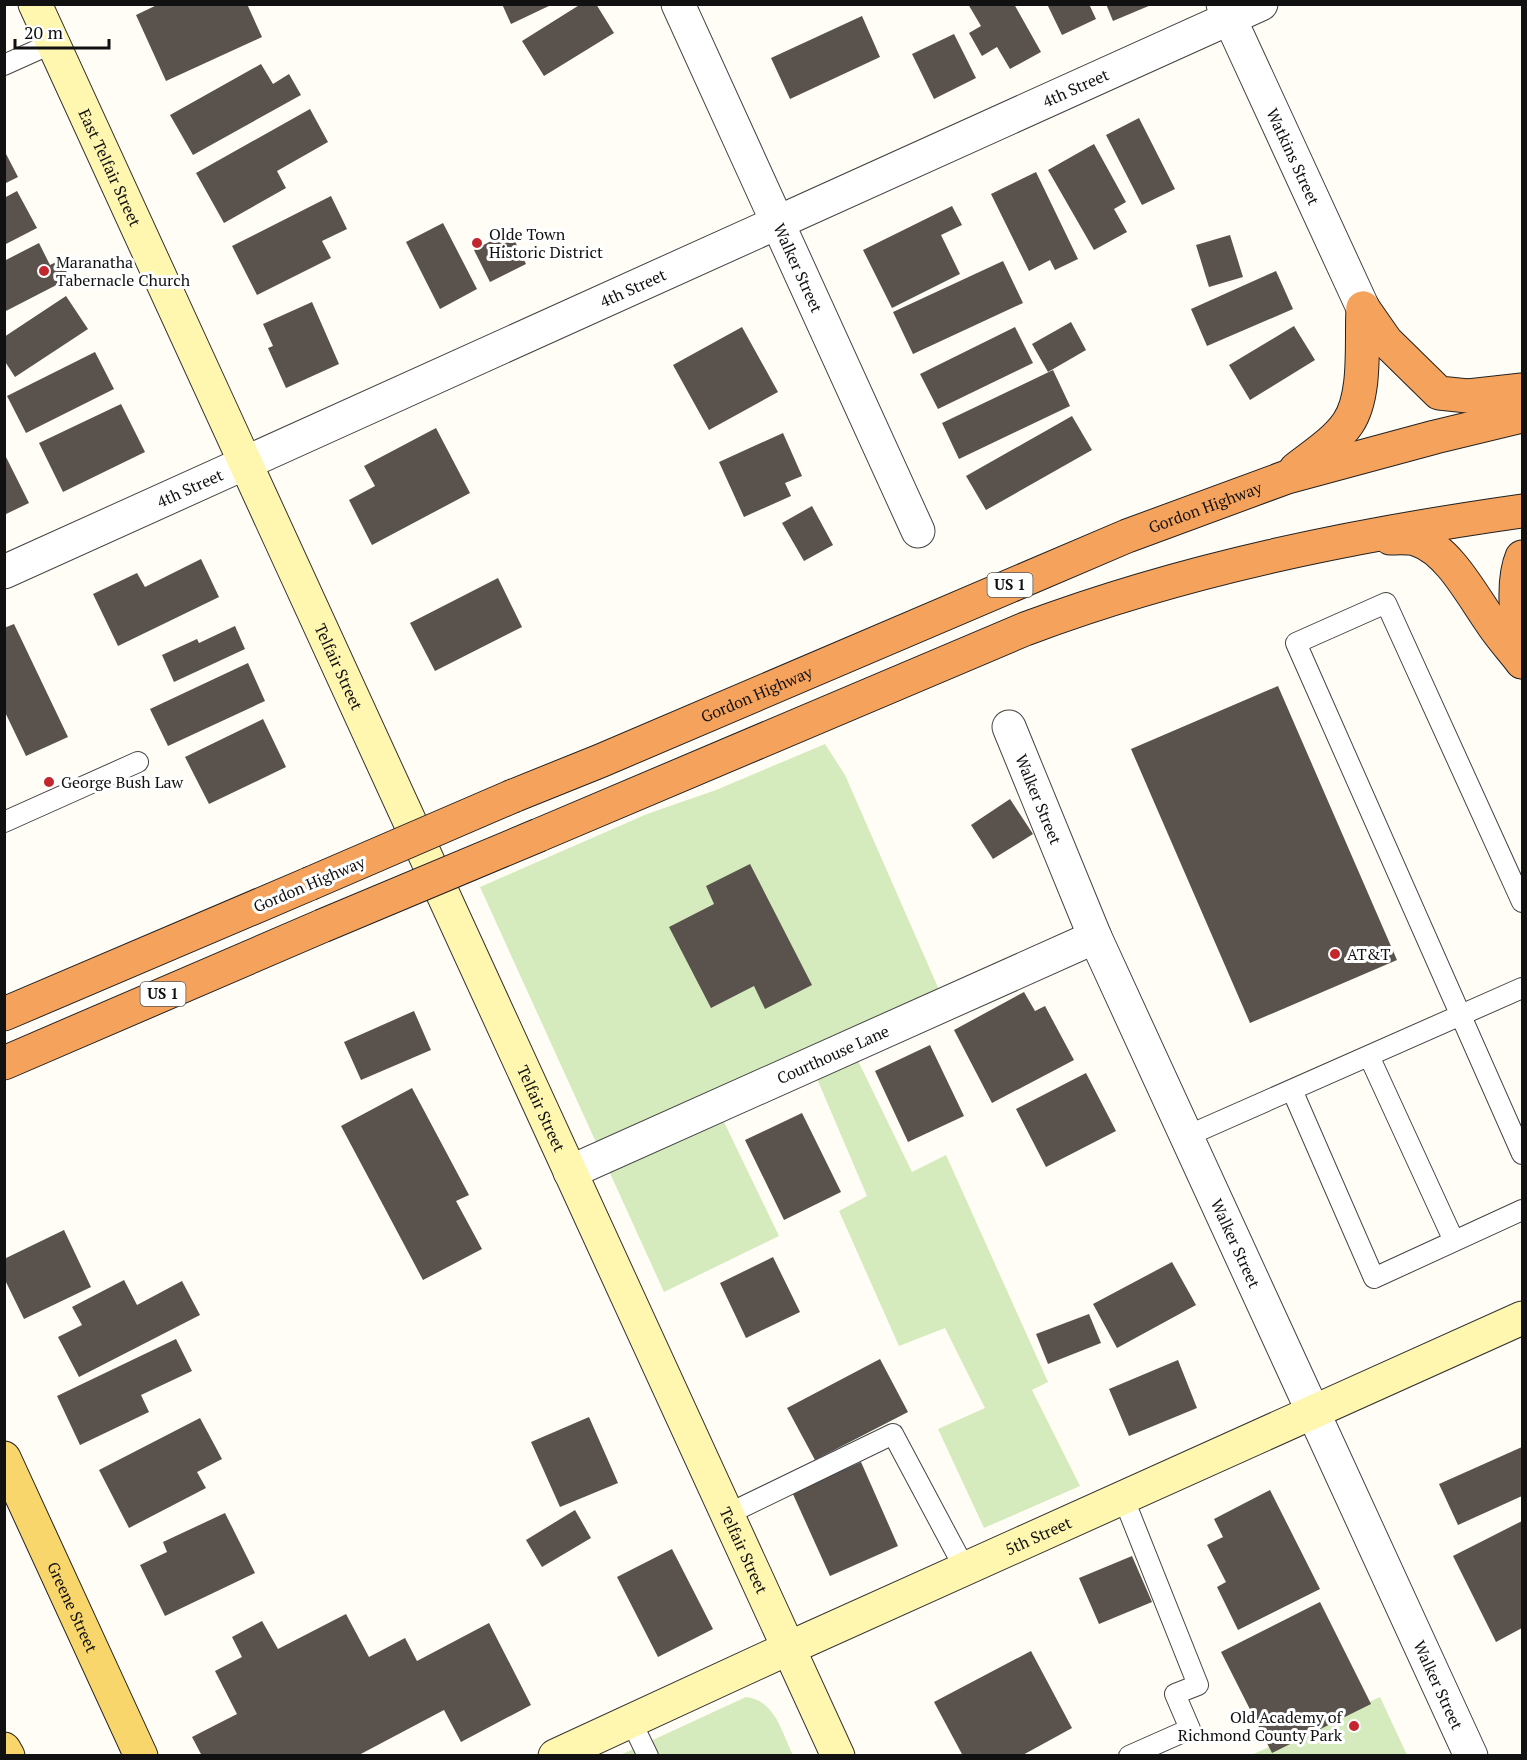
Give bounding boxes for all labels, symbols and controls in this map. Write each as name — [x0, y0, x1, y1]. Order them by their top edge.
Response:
scale bar — [15, 12, 110, 50]
text: 20 m — [24, 20, 64, 44]
street label: 4th Street — [1039, 63, 1112, 112]
street label: East Telfair Street — [74, 105, 147, 230]
street label: Watkins Street — [1262, 105, 1325, 209]
street label: Walker Street — [768, 220, 828, 316]
place label: Olde Town Historic District — [489, 223, 603, 263]
marker: Olde Town Historic District — [470, 236, 484, 250]
place label: Maranatha Tabernacle Church — [56, 251, 191, 291]
street label: 4th Street — [596, 263, 669, 312]
marker: Maranatha Tabernacle Church — [37, 264, 51, 278]
street label: 4th Street — [153, 463, 227, 513]
street label: Gordon Highway — [1145, 476, 1266, 538]
road number: US 1 — [988, 573, 1032, 597]
street label: Telfair Street — [309, 620, 368, 714]
street label: Gordon Highway — [697, 660, 817, 728]
street label: Walker Street — [1010, 751, 1067, 848]
place label: George Bush Law — [61, 771, 183, 793]
marker: George Bush Law — [42, 775, 56, 789]
street label: Gordon Highway — [250, 850, 369, 917]
place label: AT&T — [1347, 943, 1390, 965]
marker: AT&T — [1328, 947, 1342, 961]
road number: US 1 — [140, 982, 186, 1006]
street label: Courthouse Lane — [773, 1020, 893, 1089]
street label: Telfair Street — [512, 1062, 571, 1155]
street label: Walker Street — [1206, 1195, 1266, 1291]
street label: Telfair Street — [714, 1503, 773, 1597]
street label: 5th Street — [1002, 1511, 1075, 1560]
street label: Greene Street — [42, 1558, 103, 1656]
street label: Walker Street — [1408, 1637, 1468, 1733]
place label: Old Academy of Richmond County Park — [1178, 1706, 1344, 1746]
marker: Old Academy of Richmond County Park — [1347, 1719, 1361, 1733]

